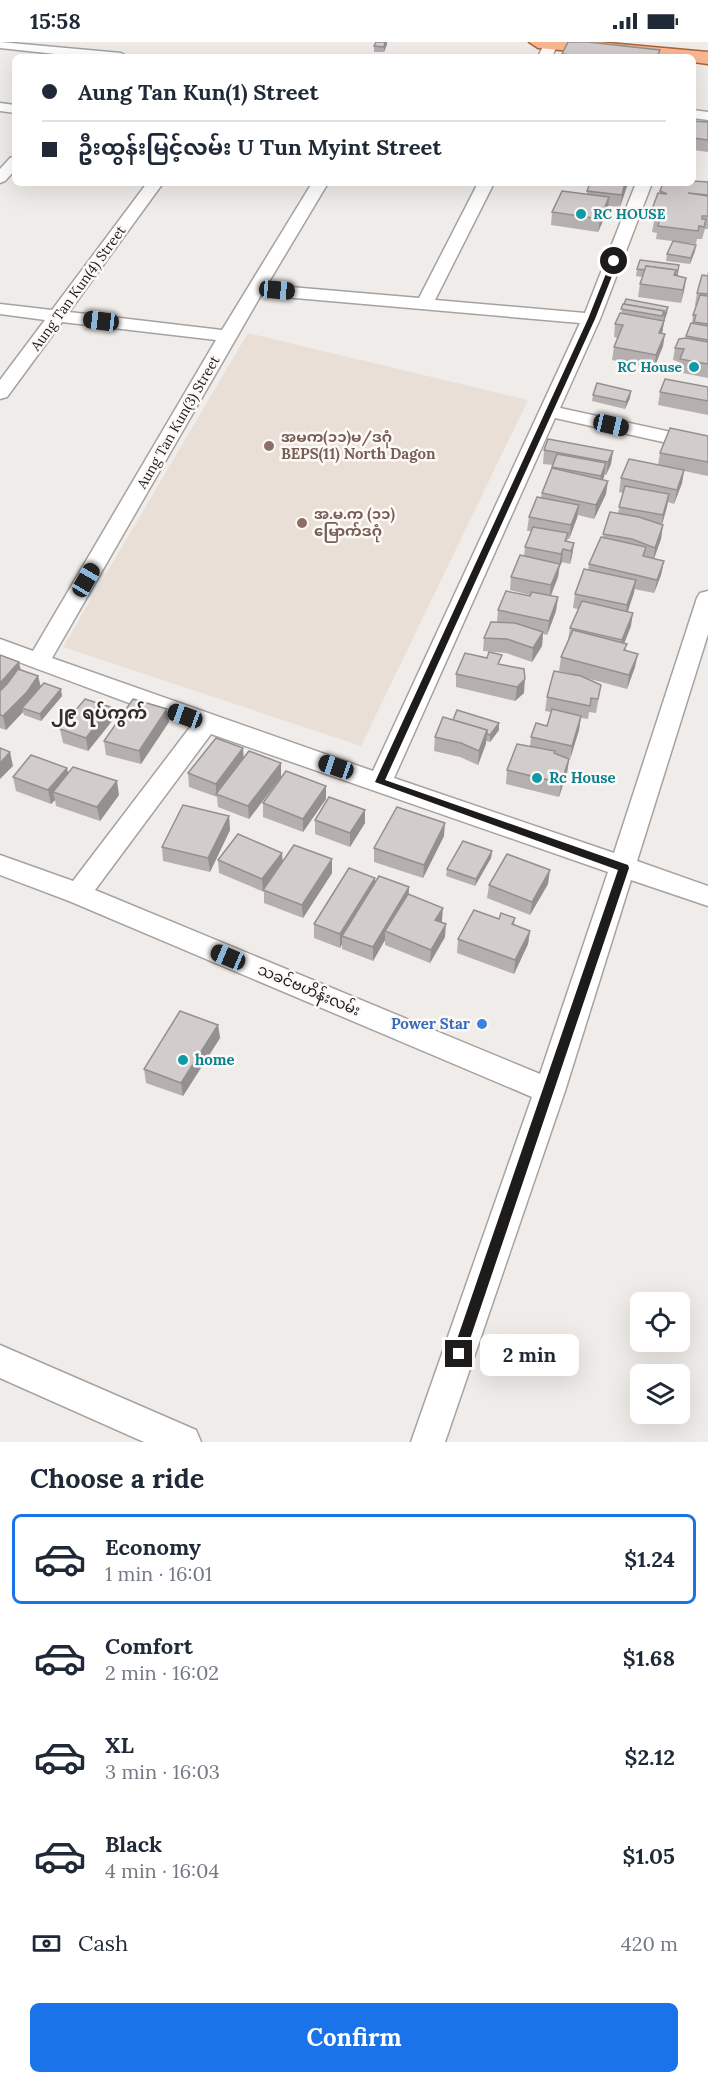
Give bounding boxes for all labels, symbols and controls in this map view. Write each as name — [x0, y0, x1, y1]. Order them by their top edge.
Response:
text: 15:58 — [30, 7, 81, 35]
text: Aung Tan Kun(1) Street — [78, 78, 319, 106]
text: ဦးထွန်းမြင့်လမ်း U Tun Myint Street — [78, 133, 442, 161]
place label: RC HOUSE — [593, 205, 666, 223]
marker: RC HOUSE — [574, 207, 588, 221]
street label: Aung Tan Kun(4) Street — [26, 221, 130, 355]
route start — [600, 247, 627, 274]
car — [258, 279, 296, 301]
car — [82, 310, 120, 332]
street label: Aung Tan Kun(3) Street — [132, 352, 224, 493]
place label: RC House — [617, 358, 682, 376]
marker: RC House — [687, 360, 701, 374]
car — [591, 412, 631, 438]
place label: အမက(၁၁)မ/ဒဂုံ BEPS(11) North Dagon — [281, 427, 436, 464]
marker: အမက(၁၁)မ/ဒဂုံ BEPS(11) North Dagon — [262, 439, 276, 453]
place label: အ.မ.က (၁၁) မြောက်ဒဂုံ — [314, 504, 395, 543]
marker: အ.မ.က (၁၁) မြောက်ဒဂုံ — [295, 516, 309, 530]
car — [69, 560, 103, 600]
district label: ၂၉ ရပ်ကွက် — [51, 701, 147, 727]
car — [165, 701, 205, 731]
car — [316, 753, 356, 781]
place label: Rc House — [549, 768, 616, 787]
marker: Rc House — [530, 771, 544, 785]
car — [208, 942, 248, 972]
street label: သခင်ဗဟိန်းလမ်း — [254, 959, 363, 1022]
place label: Power Star — [391, 1014, 471, 1033]
marker: Power Star — [475, 1017, 489, 1031]
place label: home — [195, 1050, 235, 1069]
marker: home — [176, 1053, 190, 1067]
map controls — [630, 1292, 690, 1424]
button: locate — [630, 1292, 690, 1352]
callout: 2 min — [480, 1333, 579, 1375]
route end — [445, 1340, 472, 1367]
text: 2 min — [503, 1342, 556, 1367]
button: layers — [630, 1364, 690, 1424]
text: Choose a ride — [30, 1461, 204, 1495]
icon: car — [33, 1532, 87, 1586]
text: Economy — [105, 1533, 201, 1561]
text: $1.24 — [624, 1545, 675, 1573]
text: 1 min · 16:01 — [105, 1561, 212, 1586]
icon: car — [33, 1631, 87, 1685]
text: Comfort — [105, 1632, 193, 1660]
text: $1.68 — [623, 1644, 675, 1672]
text: 2 min · 16:02 — [105, 1660, 219, 1685]
icon: car — [33, 1730, 87, 1784]
text: XL — [105, 1731, 134, 1759]
text: $2.12 — [625, 1743, 675, 1771]
text: 3 min · 16:03 — [105, 1759, 220, 1784]
icon: car — [33, 1829, 87, 1883]
text: Black — [105, 1830, 162, 1858]
text: $1.05 — [622, 1842, 675, 1870]
text: 4 min · 16:04 — [105, 1858, 219, 1883]
icon: cash — [30, 1927, 63, 1960]
text: Cash — [78, 1929, 128, 1957]
text: 420 m — [621, 1931, 678, 1956]
button: Confirm — [30, 2003, 678, 2072]

